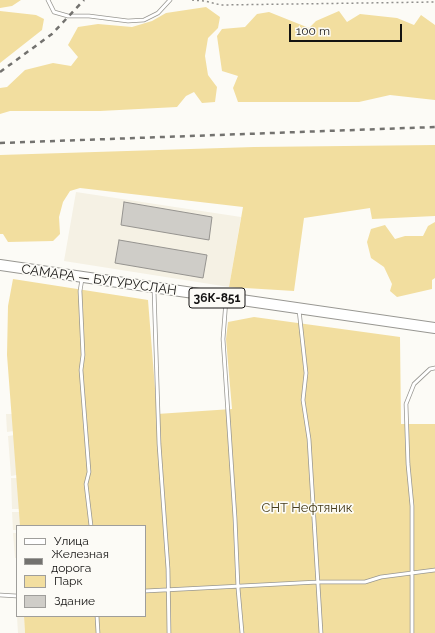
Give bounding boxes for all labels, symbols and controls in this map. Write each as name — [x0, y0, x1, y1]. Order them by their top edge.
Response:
scale bar — [291, 16, 404, 42]
text: 100 m — [296, 24, 330, 38]
street label: САМАРА — БУГУРУСЛАН — [20, 261, 178, 299]
road number: 36К-851 — [189, 288, 245, 308]
park label: СНТ Нефтяник — [262, 500, 352, 516]
legend — [16, 525, 146, 617]
text: Улица — [54, 534, 89, 548]
text: Железная дорога — [51, 547, 109, 575]
text: Парк — [54, 574, 83, 588]
text: Здание — [54, 594, 95, 608]

